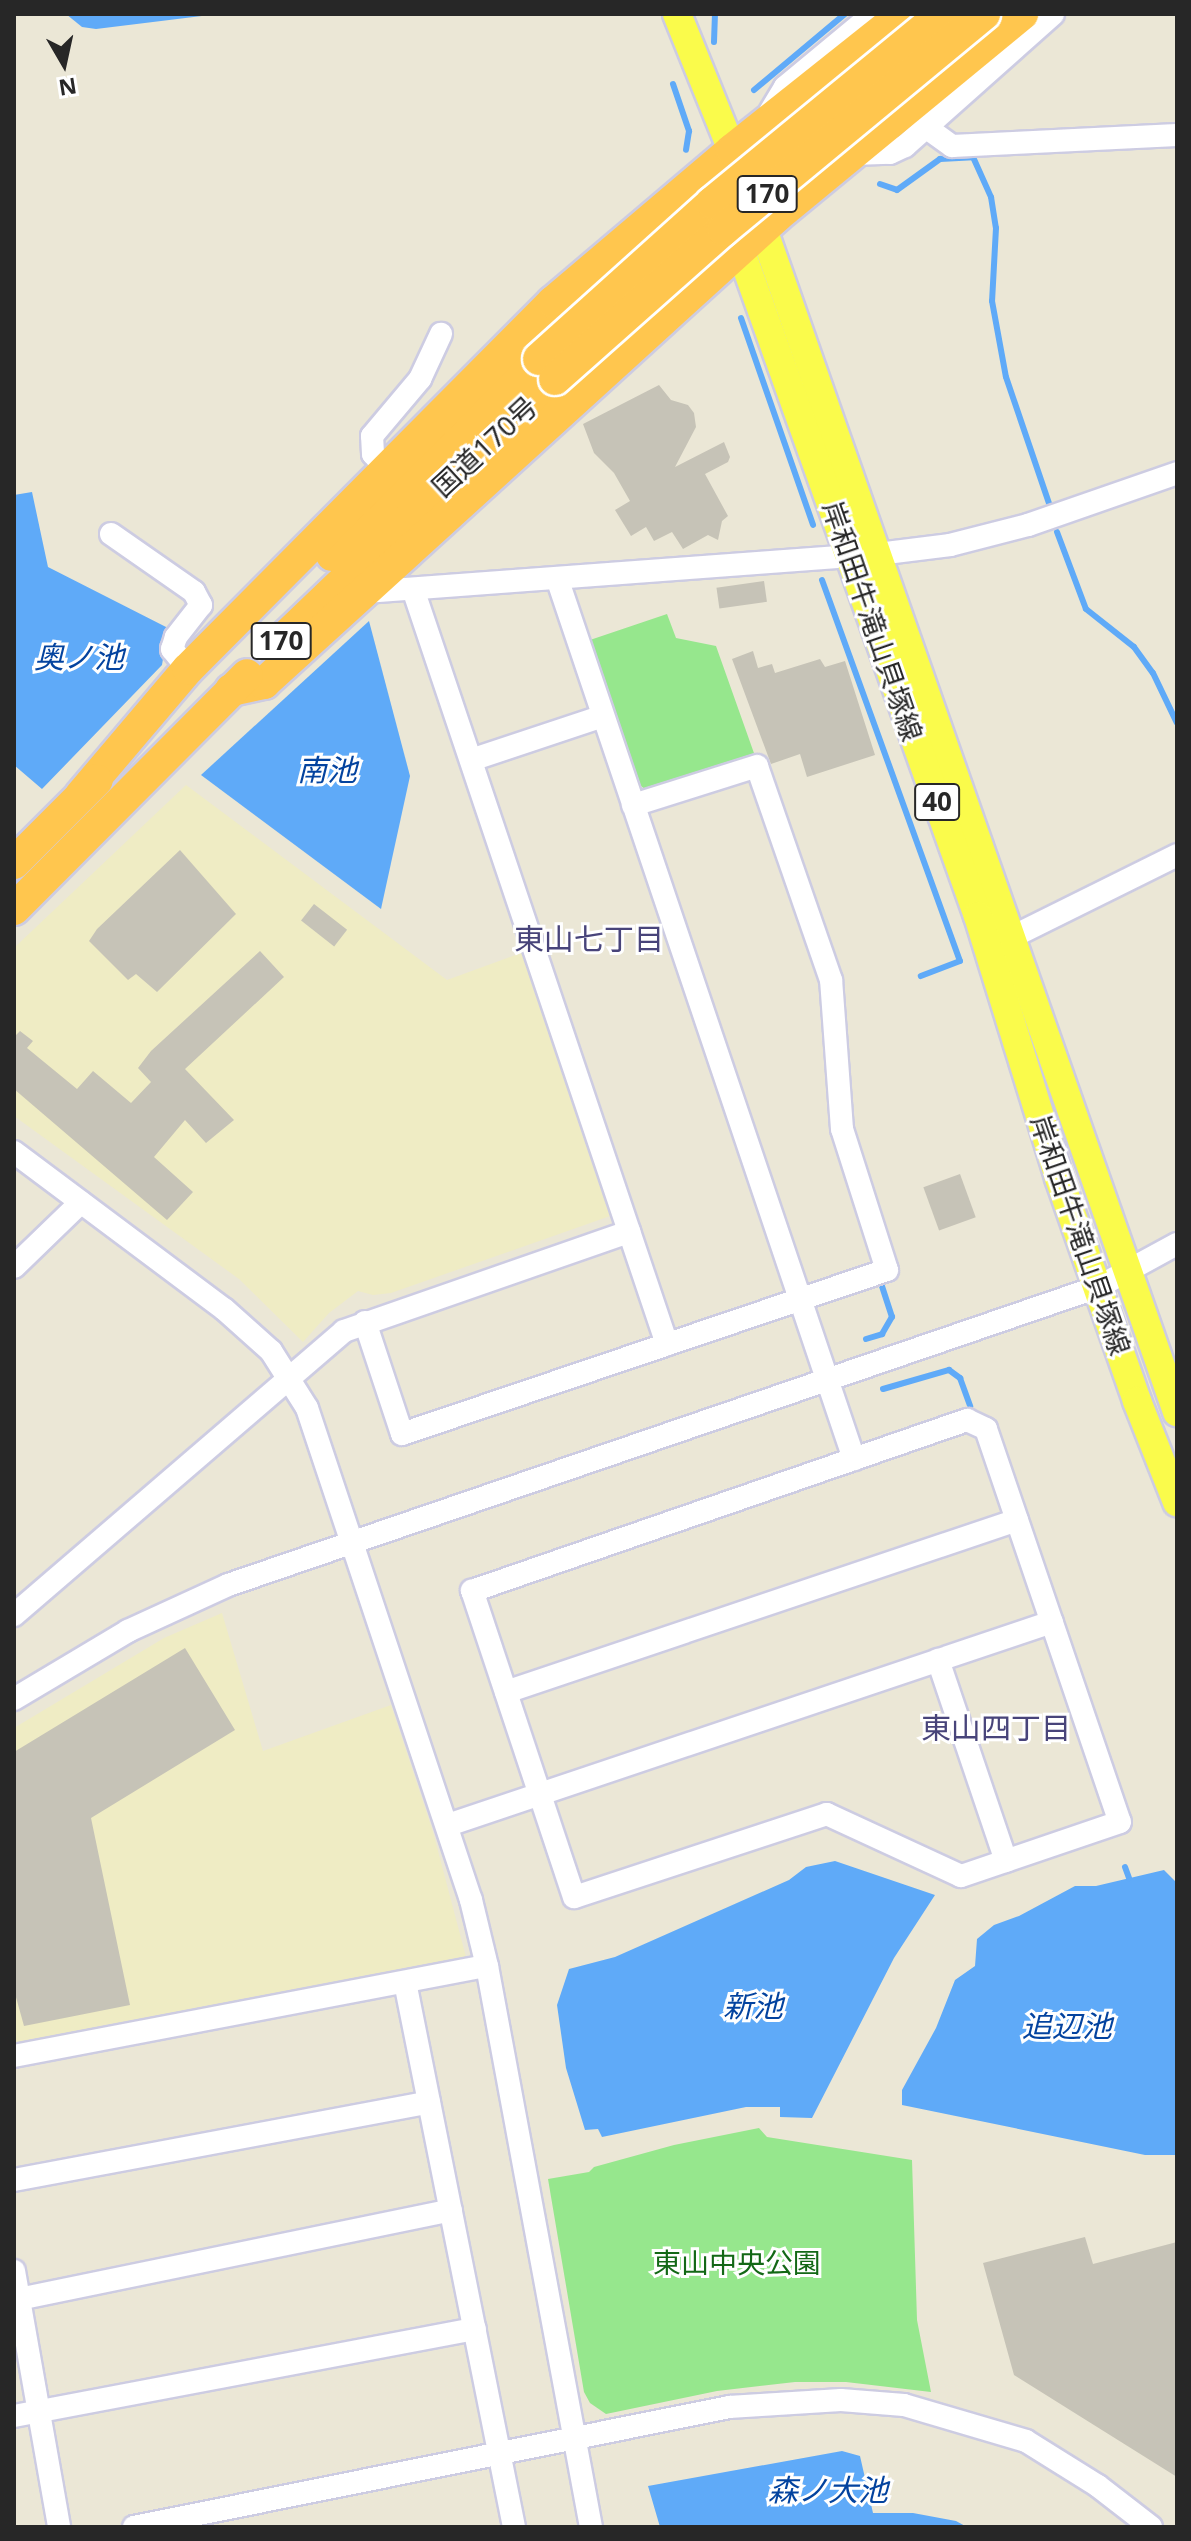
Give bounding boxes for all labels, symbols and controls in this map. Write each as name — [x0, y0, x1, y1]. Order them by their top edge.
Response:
north arrow — [24, 24, 104, 104]
text: N — [57, 71, 79, 104]
road number: 170 — [735, 172, 799, 216]
street label: 国道170号 — [424, 389, 544, 503]
street label: 岸和田牛滝山貝塚線 — [816, 496, 930, 746]
road number: 170 — [249, 619, 313, 663]
water label: 奥ノ池 — [34, 639, 124, 675]
water label: 南池 — [297, 752, 357, 788]
road number: 40 — [913, 780, 961, 824]
district label: 東山七丁目 — [514, 921, 664, 957]
street label: 岸和田牛滝山貝塚線 — [1024, 1110, 1138, 1360]
district label: 東山四丁目 — [921, 1710, 1071, 1746]
water label: 新池 — [723, 1988, 783, 2024]
water label: 追辺池 — [1022, 2008, 1112, 2044]
park label: 東山中央公園 — [653, 2245, 821, 2279]
water label: 森ノ大池 — [768, 2472, 888, 2508]

